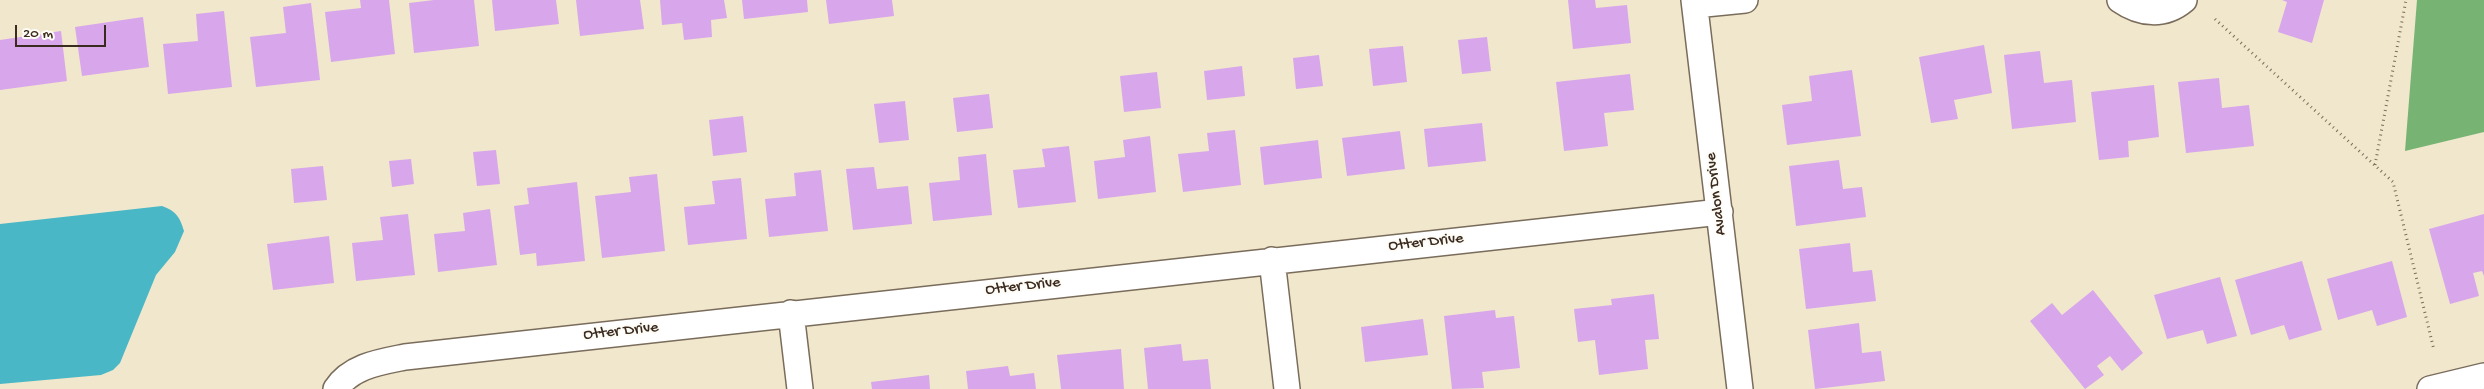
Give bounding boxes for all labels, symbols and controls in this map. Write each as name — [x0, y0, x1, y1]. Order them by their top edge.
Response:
scale bar — [18, 15, 109, 47]
text: 20 m — [23, 25, 53, 43]
street label: Avalon Drive — [1702, 151, 1732, 237]
street label: Otter Drive — [1388, 230, 1464, 256]
street label: Otter Drive — [985, 274, 1061, 300]
street label: Otter Drive — [583, 319, 659, 345]

